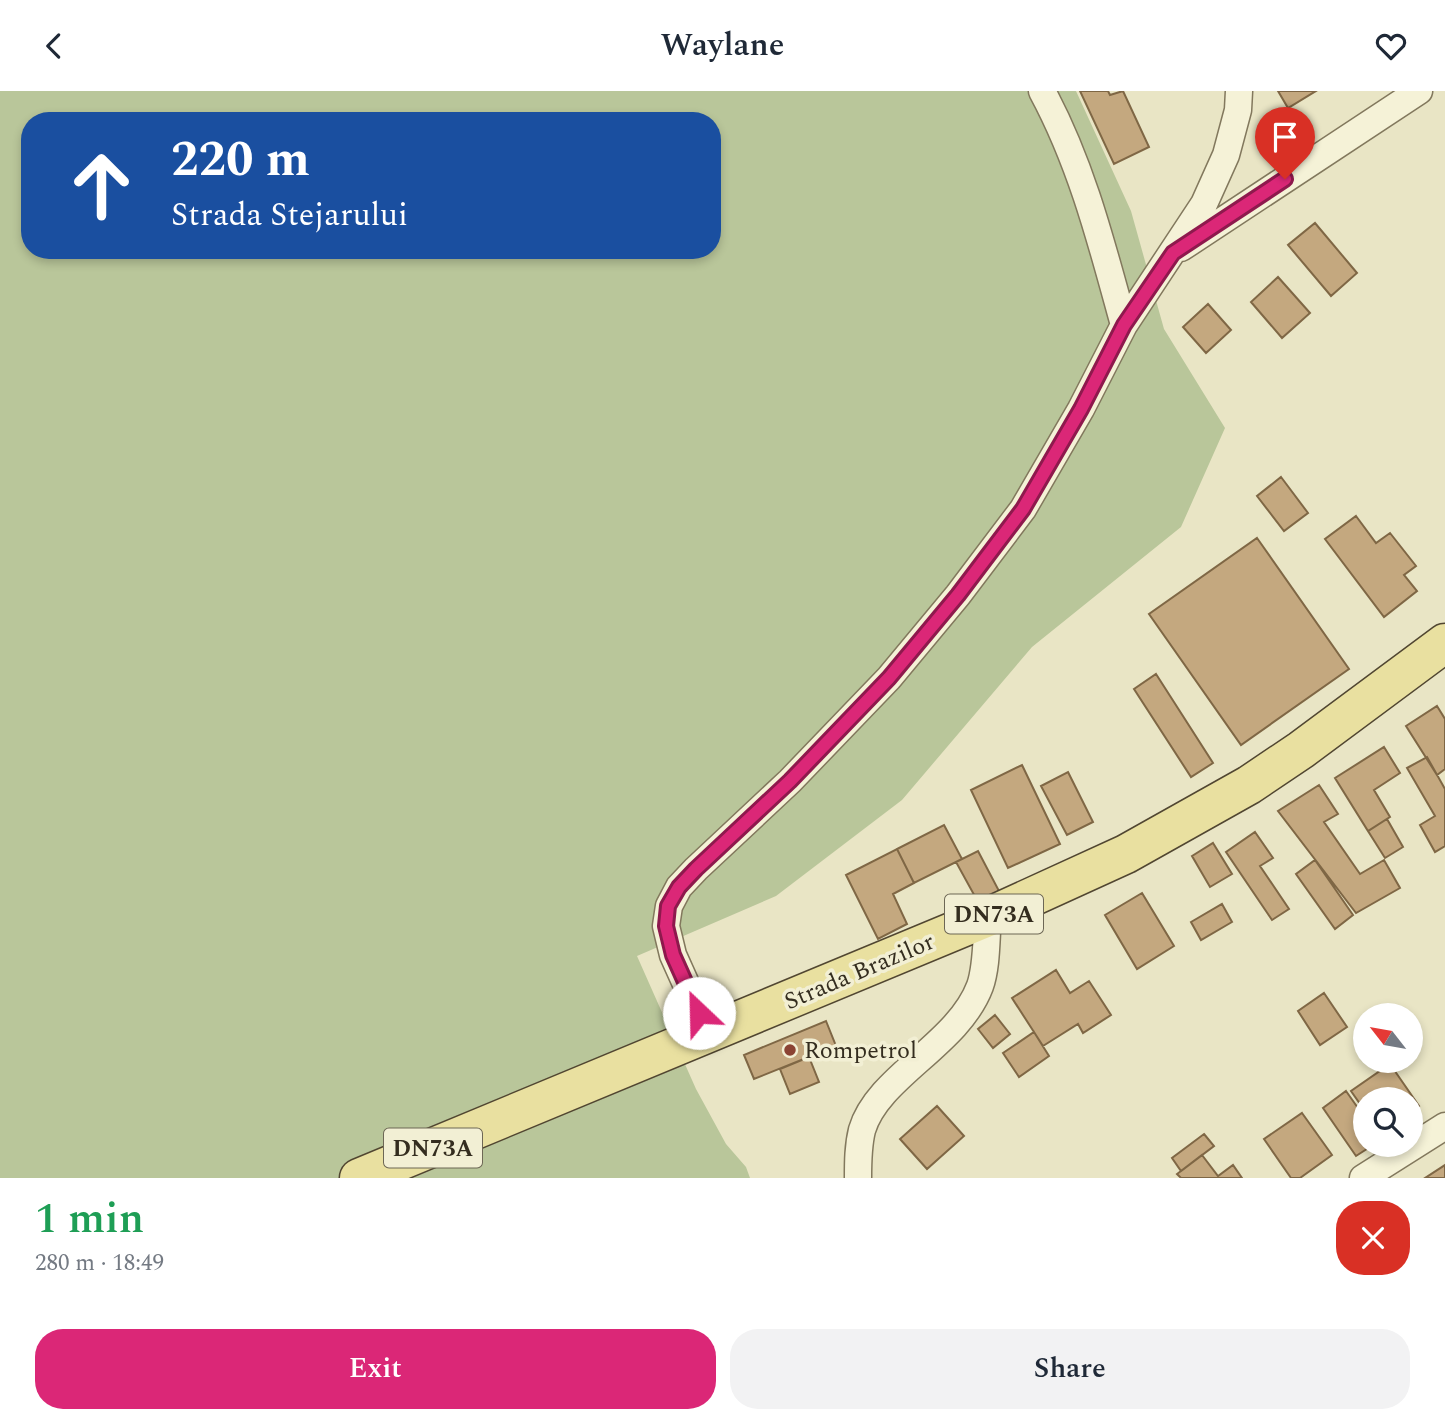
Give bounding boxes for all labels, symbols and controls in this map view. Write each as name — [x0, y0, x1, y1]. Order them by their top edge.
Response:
text: Waylane — [660, 21, 785, 70]
icon: back — [35, 27, 73, 65]
icon: heart — [1372, 27, 1410, 65]
pin — [1255, 107, 1315, 179]
icon: arrive — [1266, 118, 1304, 156]
text: 220 m — [171, 123, 310, 198]
icon: ahead — [56, 140, 147, 231]
text: Strada Stejarului — [171, 191, 408, 240]
road number: DN73A — [945, 895, 1043, 933]
street label: Strada Brazilor — [779, 924, 940, 1020]
position arrow — [662, 976, 736, 1050]
north arrow — [1353, 1003, 1423, 1073]
map controls — [1353, 1003, 1423, 1157]
place label: Rompetrol — [804, 1033, 917, 1069]
marker: Rompetrol — [782, 1042, 798, 1058]
button: search — [1353, 1087, 1423, 1157]
road number: DN73A — [384, 1129, 482, 1167]
text: 1 min — [35, 1188, 144, 1251]
button: close — [1336, 1201, 1410, 1275]
text: 280 m · 18:49 — [35, 1246, 164, 1281]
button: Exit — [35, 1329, 716, 1409]
button: Share — [730, 1329, 1410, 1409]

